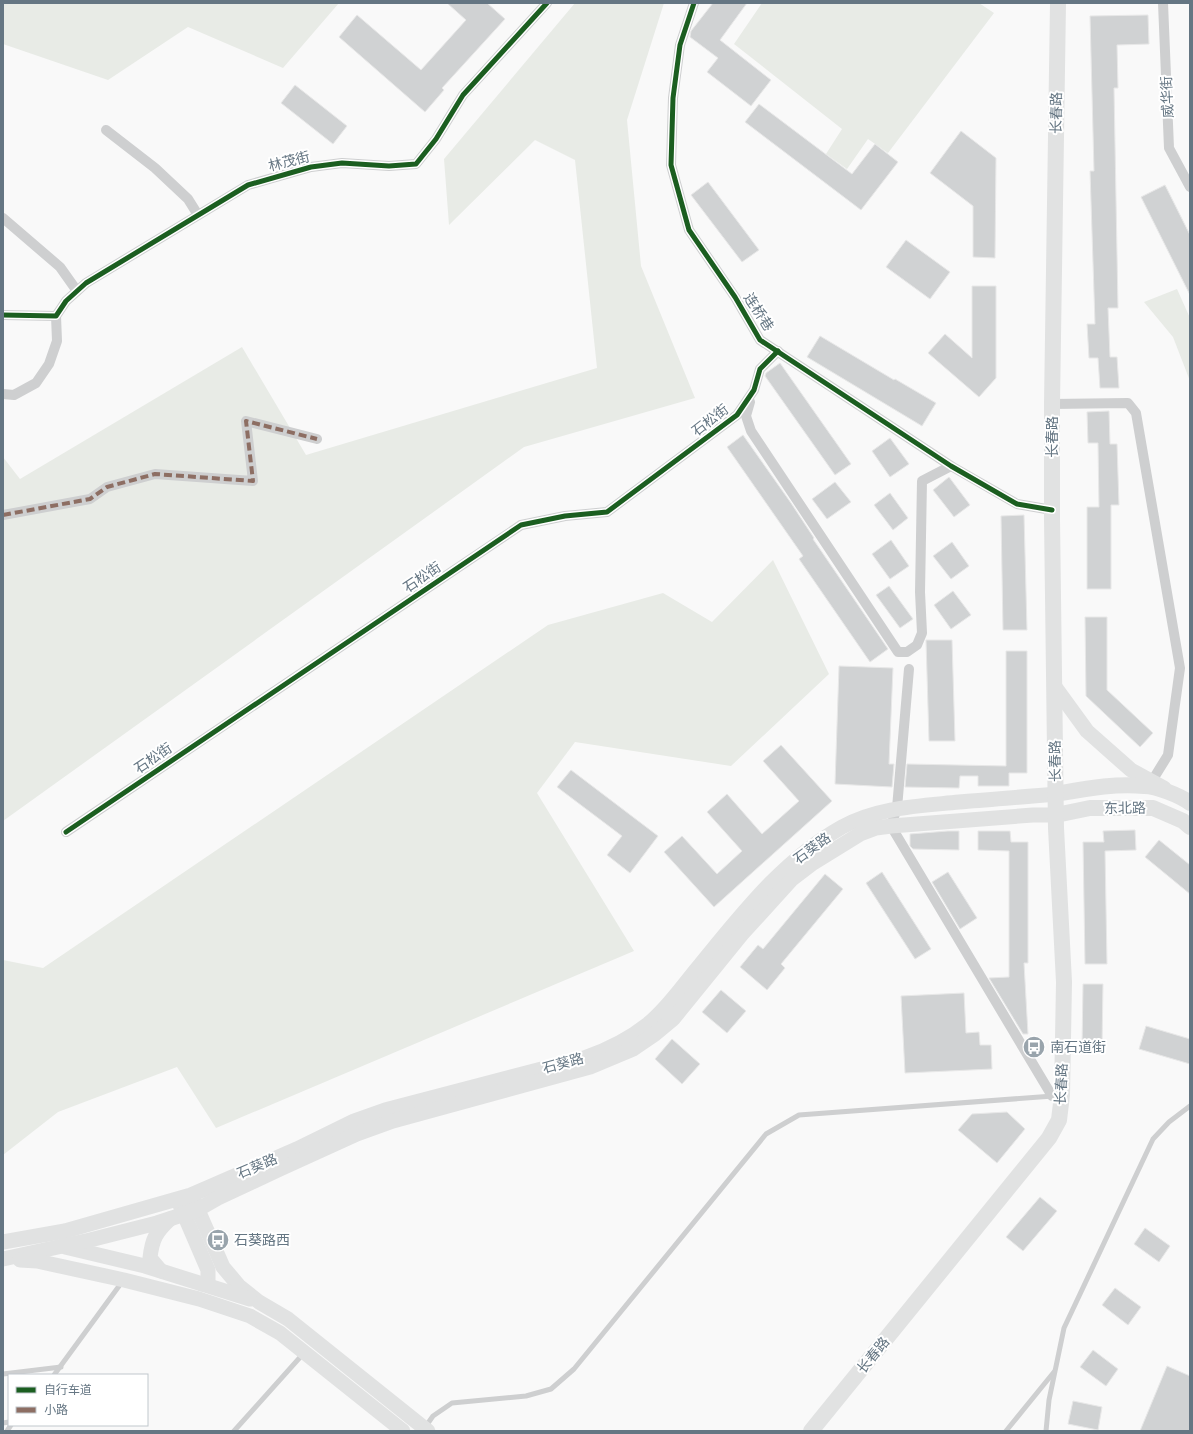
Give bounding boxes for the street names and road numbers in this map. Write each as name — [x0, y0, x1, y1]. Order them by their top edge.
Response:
street label: 威华街 — [1158, 76, 1177, 118]
street label: 长春路 — [1048, 92, 1065, 134]
street label: 林茂街 — [267, 148, 312, 175]
street label: 连桥巷 — [740, 290, 777, 335]
street label: 石松街 — [689, 401, 732, 440]
street label: 长春路 — [1044, 416, 1061, 458]
street label: 石松街 — [400, 559, 444, 596]
street label: 石松街 — [131, 740, 175, 777]
street label: 长春路 — [1047, 740, 1064, 782]
street label: 东北路 — [1104, 800, 1146, 817]
street label: 石葵路 — [790, 829, 834, 868]
street label: 石葵路 — [541, 1050, 586, 1077]
street label: 长春路 — [1052, 1063, 1071, 1105]
street label: 石葵路 — [235, 1150, 280, 1182]
street label: 长春路 — [854, 1334, 893, 1377]

